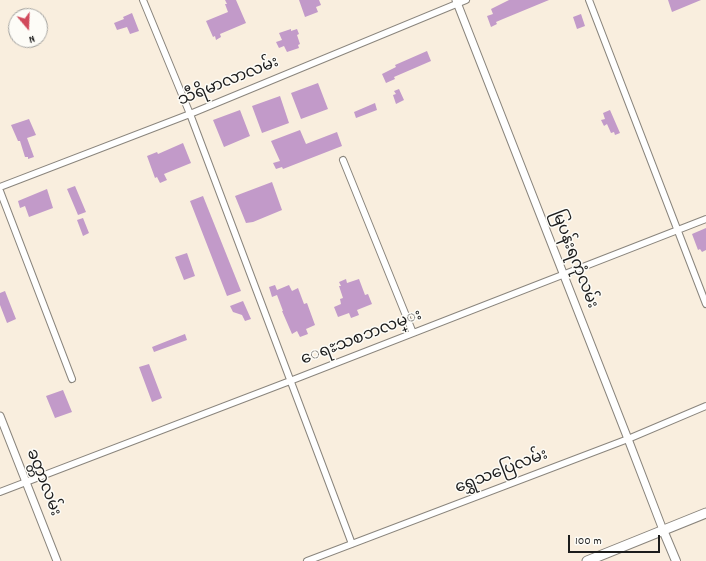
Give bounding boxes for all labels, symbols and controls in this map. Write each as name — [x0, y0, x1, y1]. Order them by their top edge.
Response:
north arrow — [8, 8, 48, 48]
text: N — [26, 30, 37, 47]
street label: သီရိမာလာလမ်း — [176, 54, 282, 112]
street label: မြပန်းရကုံလမ်း — [546, 208, 600, 312]
street label: ေရႊသစၥာလမ္း — [299, 307, 425, 371]
street label: ခတ္တာလမ်း — [20, 447, 64, 519]
street label: ရွှေသပြေလမ်း — [453, 447, 551, 499]
scale bar — [570, 527, 662, 553]
text: 100 m — [575, 533, 602, 550]

